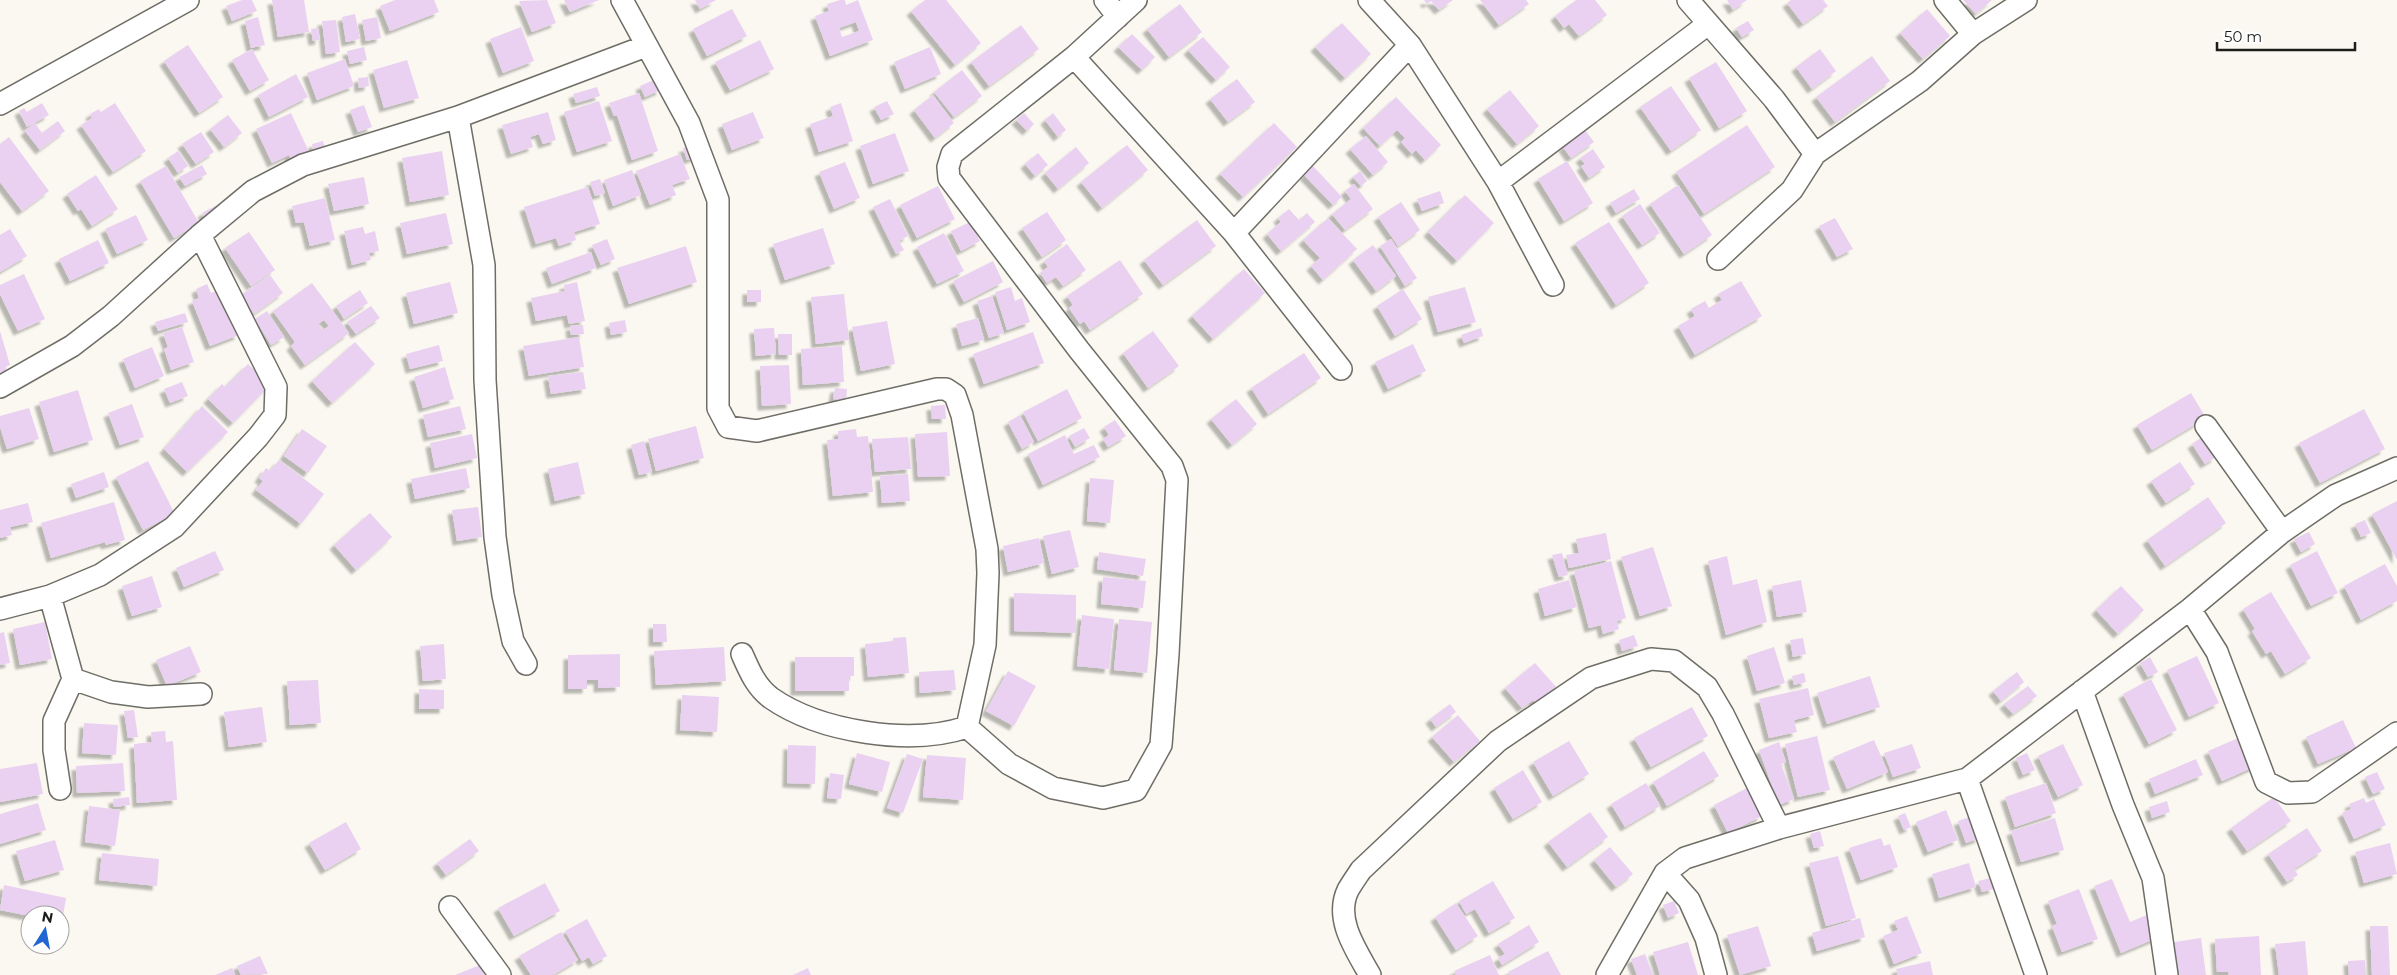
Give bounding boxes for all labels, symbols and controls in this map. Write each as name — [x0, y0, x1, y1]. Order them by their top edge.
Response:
scale bar — [2217, 20, 2354, 52]
text: 50 m — [2224, 27, 2262, 46]
north arrow — [20, 905, 70, 955]
text: N — [40, 907, 55, 927]

